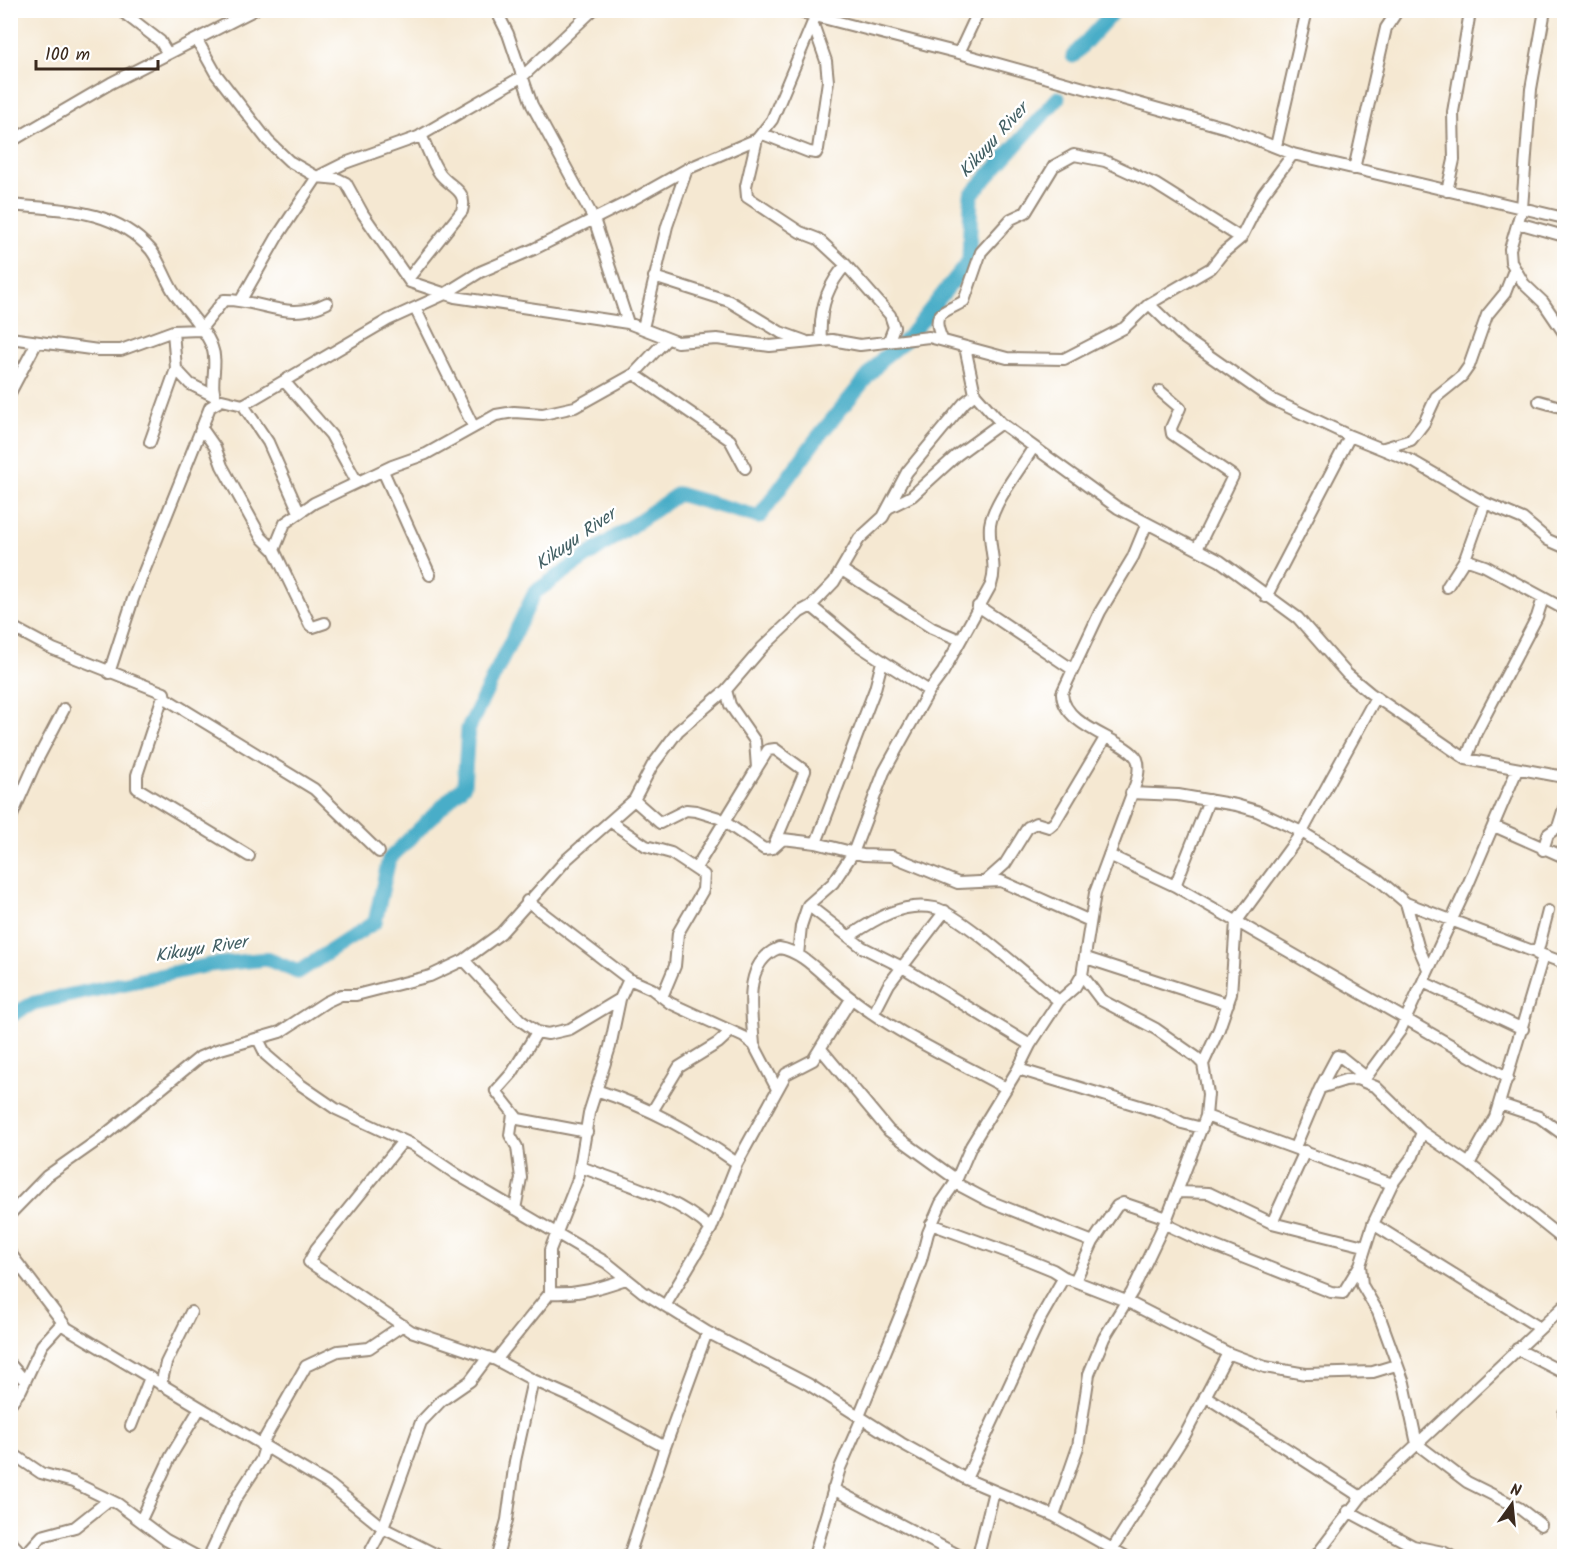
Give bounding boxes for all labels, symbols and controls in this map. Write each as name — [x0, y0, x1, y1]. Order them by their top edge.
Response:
scale bar — [36, 33, 158, 71]
text: 100 m — [45, 41, 90, 70]
water label: Kikuyu River — [952, 94, 1039, 185]
water label: Kikuyu River — [530, 499, 626, 578]
water label: Kikuyu River — [153, 928, 253, 972]
north arrow — [1482, 1474, 1542, 1534]
text: N — [1507, 1478, 1524, 1504]

